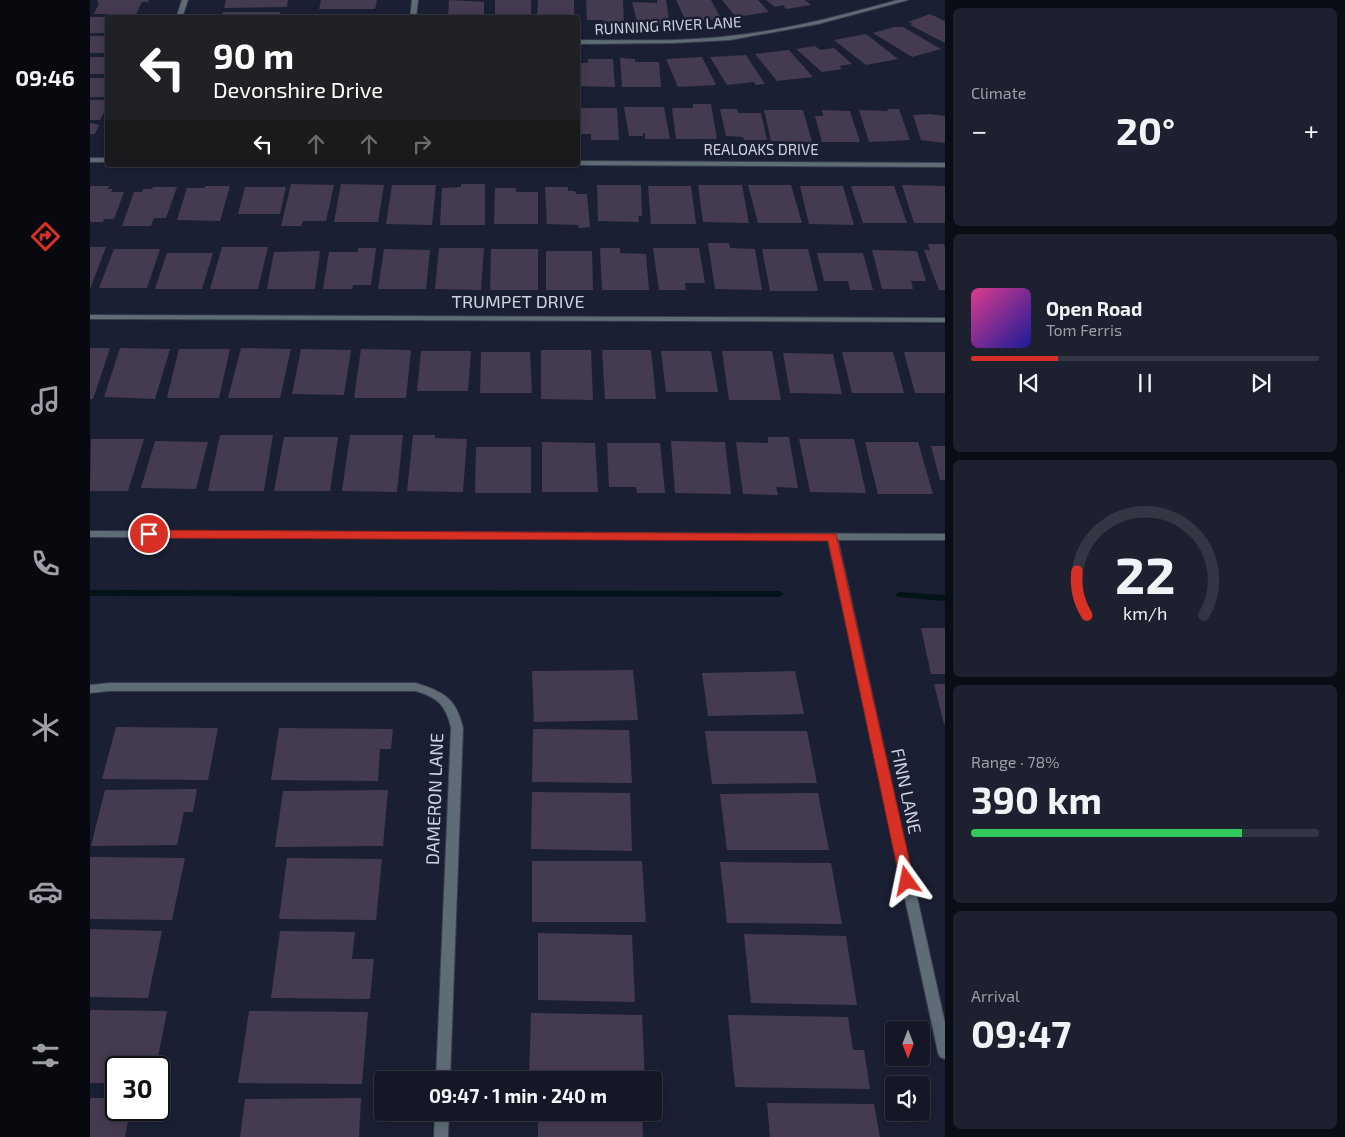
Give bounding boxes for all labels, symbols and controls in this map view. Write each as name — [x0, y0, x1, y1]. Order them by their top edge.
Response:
street label: RUNNING RIVER LANE — [594, 12, 742, 38]
text: 90 m — [213, 34, 294, 76]
icon: left — [130, 35, 195, 100]
text: 09:46 — [15, 64, 75, 90]
text: Devonshire Drive — [213, 76, 383, 102]
text: Climate — [971, 83, 1026, 102]
text: 20° — [1116, 107, 1175, 153]
text: − — [971, 113, 987, 147]
text: + — [1304, 113, 1319, 147]
icon: left — [249, 130, 277, 158]
icon: ahead — [302, 130, 330, 158]
icon: ahead — [355, 130, 383, 158]
icon: right — [408, 130, 436, 158]
street label: REALOAKS DRIVE — [703, 140, 819, 158]
icon: directions — [28, 219, 63, 254]
street label: TRUMPET DRIVE — [452, 290, 584, 312]
text: Open Road — [1046, 297, 1142, 320]
text: Tom Ferris — [1046, 320, 1122, 339]
icon: previous — [1015, 369, 1043, 397]
icon: pause — [1131, 369, 1159, 397]
icon: next — [1247, 369, 1275, 397]
icon: music — [28, 383, 63, 418]
pin — [128, 513, 170, 555]
icon: arrive — [135, 520, 163, 548]
text: 22 — [1115, 542, 1175, 604]
icon: phone — [28, 546, 63, 581]
text: km/h — [1123, 602, 1167, 624]
icon: climate — [28, 710, 63, 745]
street label: DAMERON LANE — [421, 733, 447, 865]
street label: FINN LANE — [887, 746, 927, 836]
text: Range · 78% — [971, 752, 1060, 771]
text: 390 km — [971, 776, 1102, 822]
position arrow — [880, 854, 932, 906]
icon: car — [28, 874, 63, 909]
text: Arrival — [971, 986, 1020, 1005]
text: 09:47 — [971, 1010, 1071, 1056]
north arrow — [885, 1021, 930, 1066]
map controls — [885, 1021, 930, 1121]
icon: filters — [28, 1038, 63, 1073]
speed limit sign: 30 — [105, 1056, 170, 1121]
button: sound — [885, 1076, 930, 1121]
text: 09:47 · 1 min · 240 m — [429, 1084, 607, 1107]

